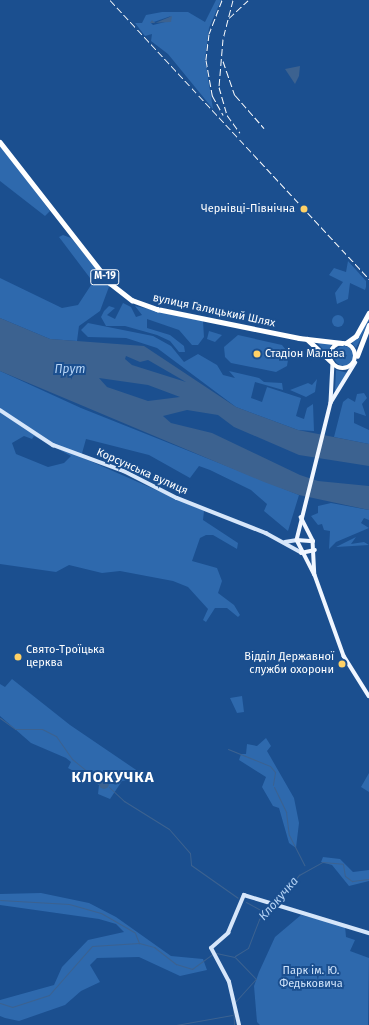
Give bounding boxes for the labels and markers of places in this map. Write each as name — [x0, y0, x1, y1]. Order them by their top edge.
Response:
place label: Чернівці-Північна — [201, 202, 295, 216]
marker: Чернівці-Північна — [298, 203, 310, 215]
place label: Стадіон Мальва — [265, 347, 345, 361]
marker: Стадіон Мальва — [252, 349, 262, 359]
place label: Свято-Троїцька церква — [26, 644, 105, 670]
place label: Відділ Державної служби охорони — [244, 651, 334, 677]
marker: Свято-Троїцька церква — [13, 652, 23, 662]
marker: Відділ Державної служби охорони — [337, 659, 347, 669]

